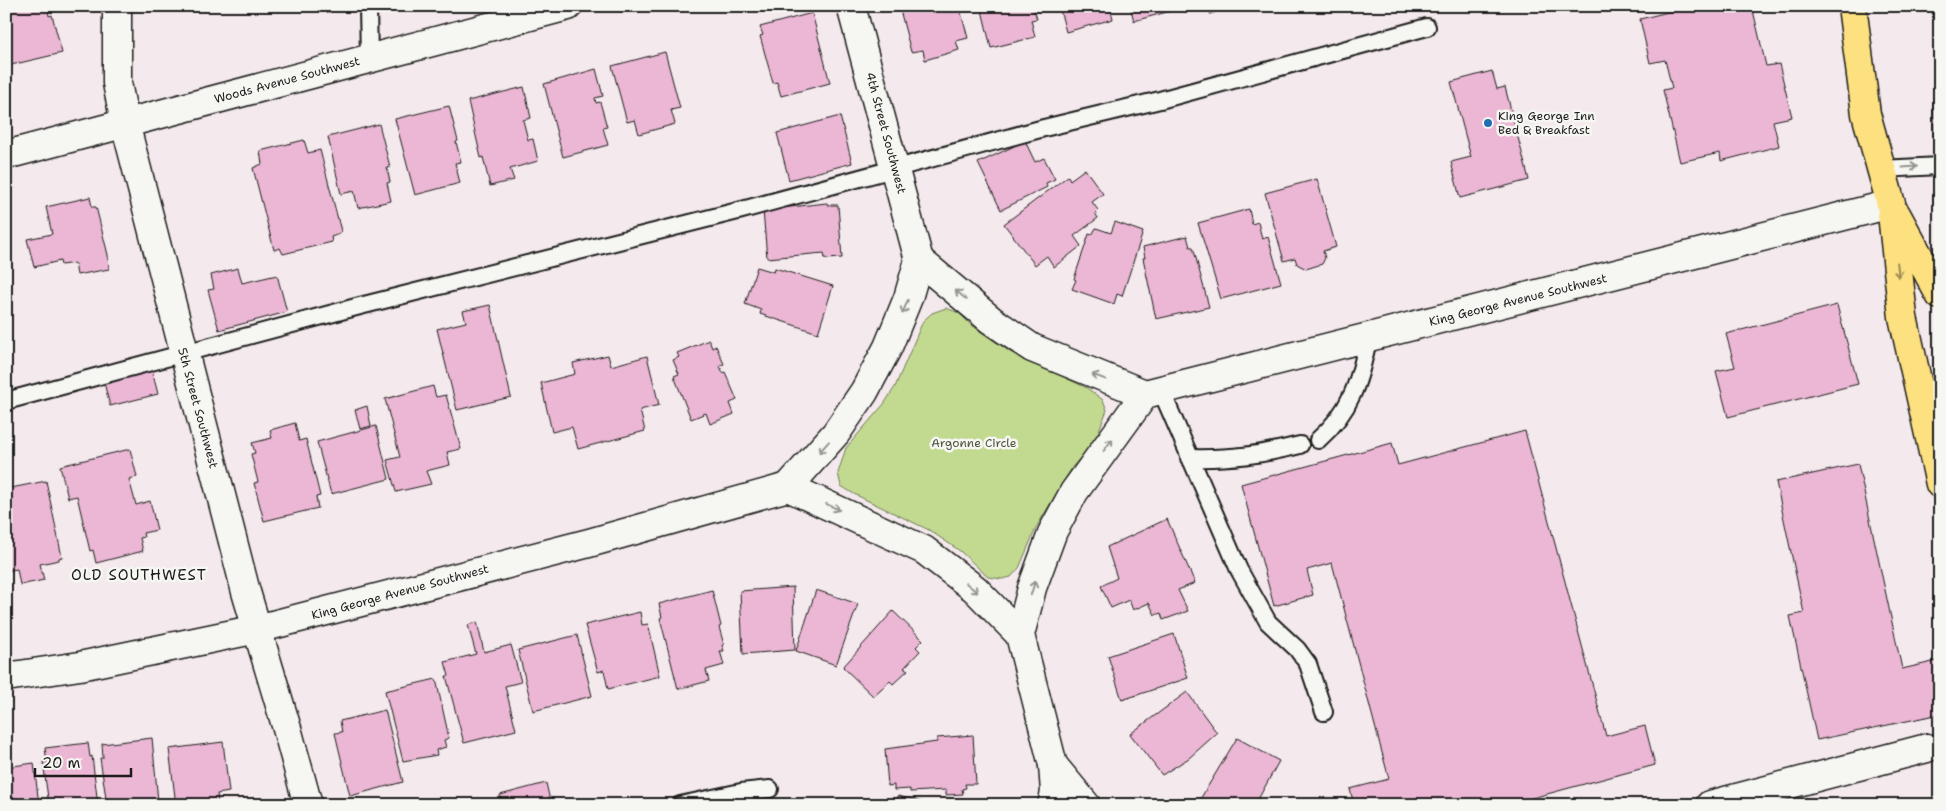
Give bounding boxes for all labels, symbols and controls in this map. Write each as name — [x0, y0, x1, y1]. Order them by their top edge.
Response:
street label: Woods Avenue Southwest — [212, 53, 362, 107]
street label: 4th Street Southwest — [862, 70, 910, 196]
place label: King George Inn Bed & Breakfast — [1498, 108, 1595, 138]
marker: King George Inn Bed & Breakfast — [1482, 117, 1494, 129]
one-way arrow — [1902, 163, 1918, 172]
one-way arrow — [1893, 261, 1903, 277]
street label: King George Avenue Southwest — [1427, 270, 1609, 330]
one-way arrow — [954, 289, 967, 300]
one-way arrow — [899, 299, 909, 314]
street label: 5th Street Southwest — [174, 346, 222, 470]
one-way arrow — [1092, 372, 1108, 381]
park label: Argonne Circle — [931, 435, 1017, 451]
one-way arrow — [1103, 438, 1113, 452]
one-way arrow — [818, 440, 830, 453]
one-way arrow — [825, 502, 840, 512]
street label: King George Avenue Southwest — [310, 561, 490, 623]
district label: OLD SOUTHWEST — [71, 565, 207, 585]
one-way arrow — [1028, 580, 1038, 596]
one-way arrow — [966, 583, 979, 594]
scale bar — [35, 746, 131, 778]
text: 20 m — [42, 753, 81, 773]

